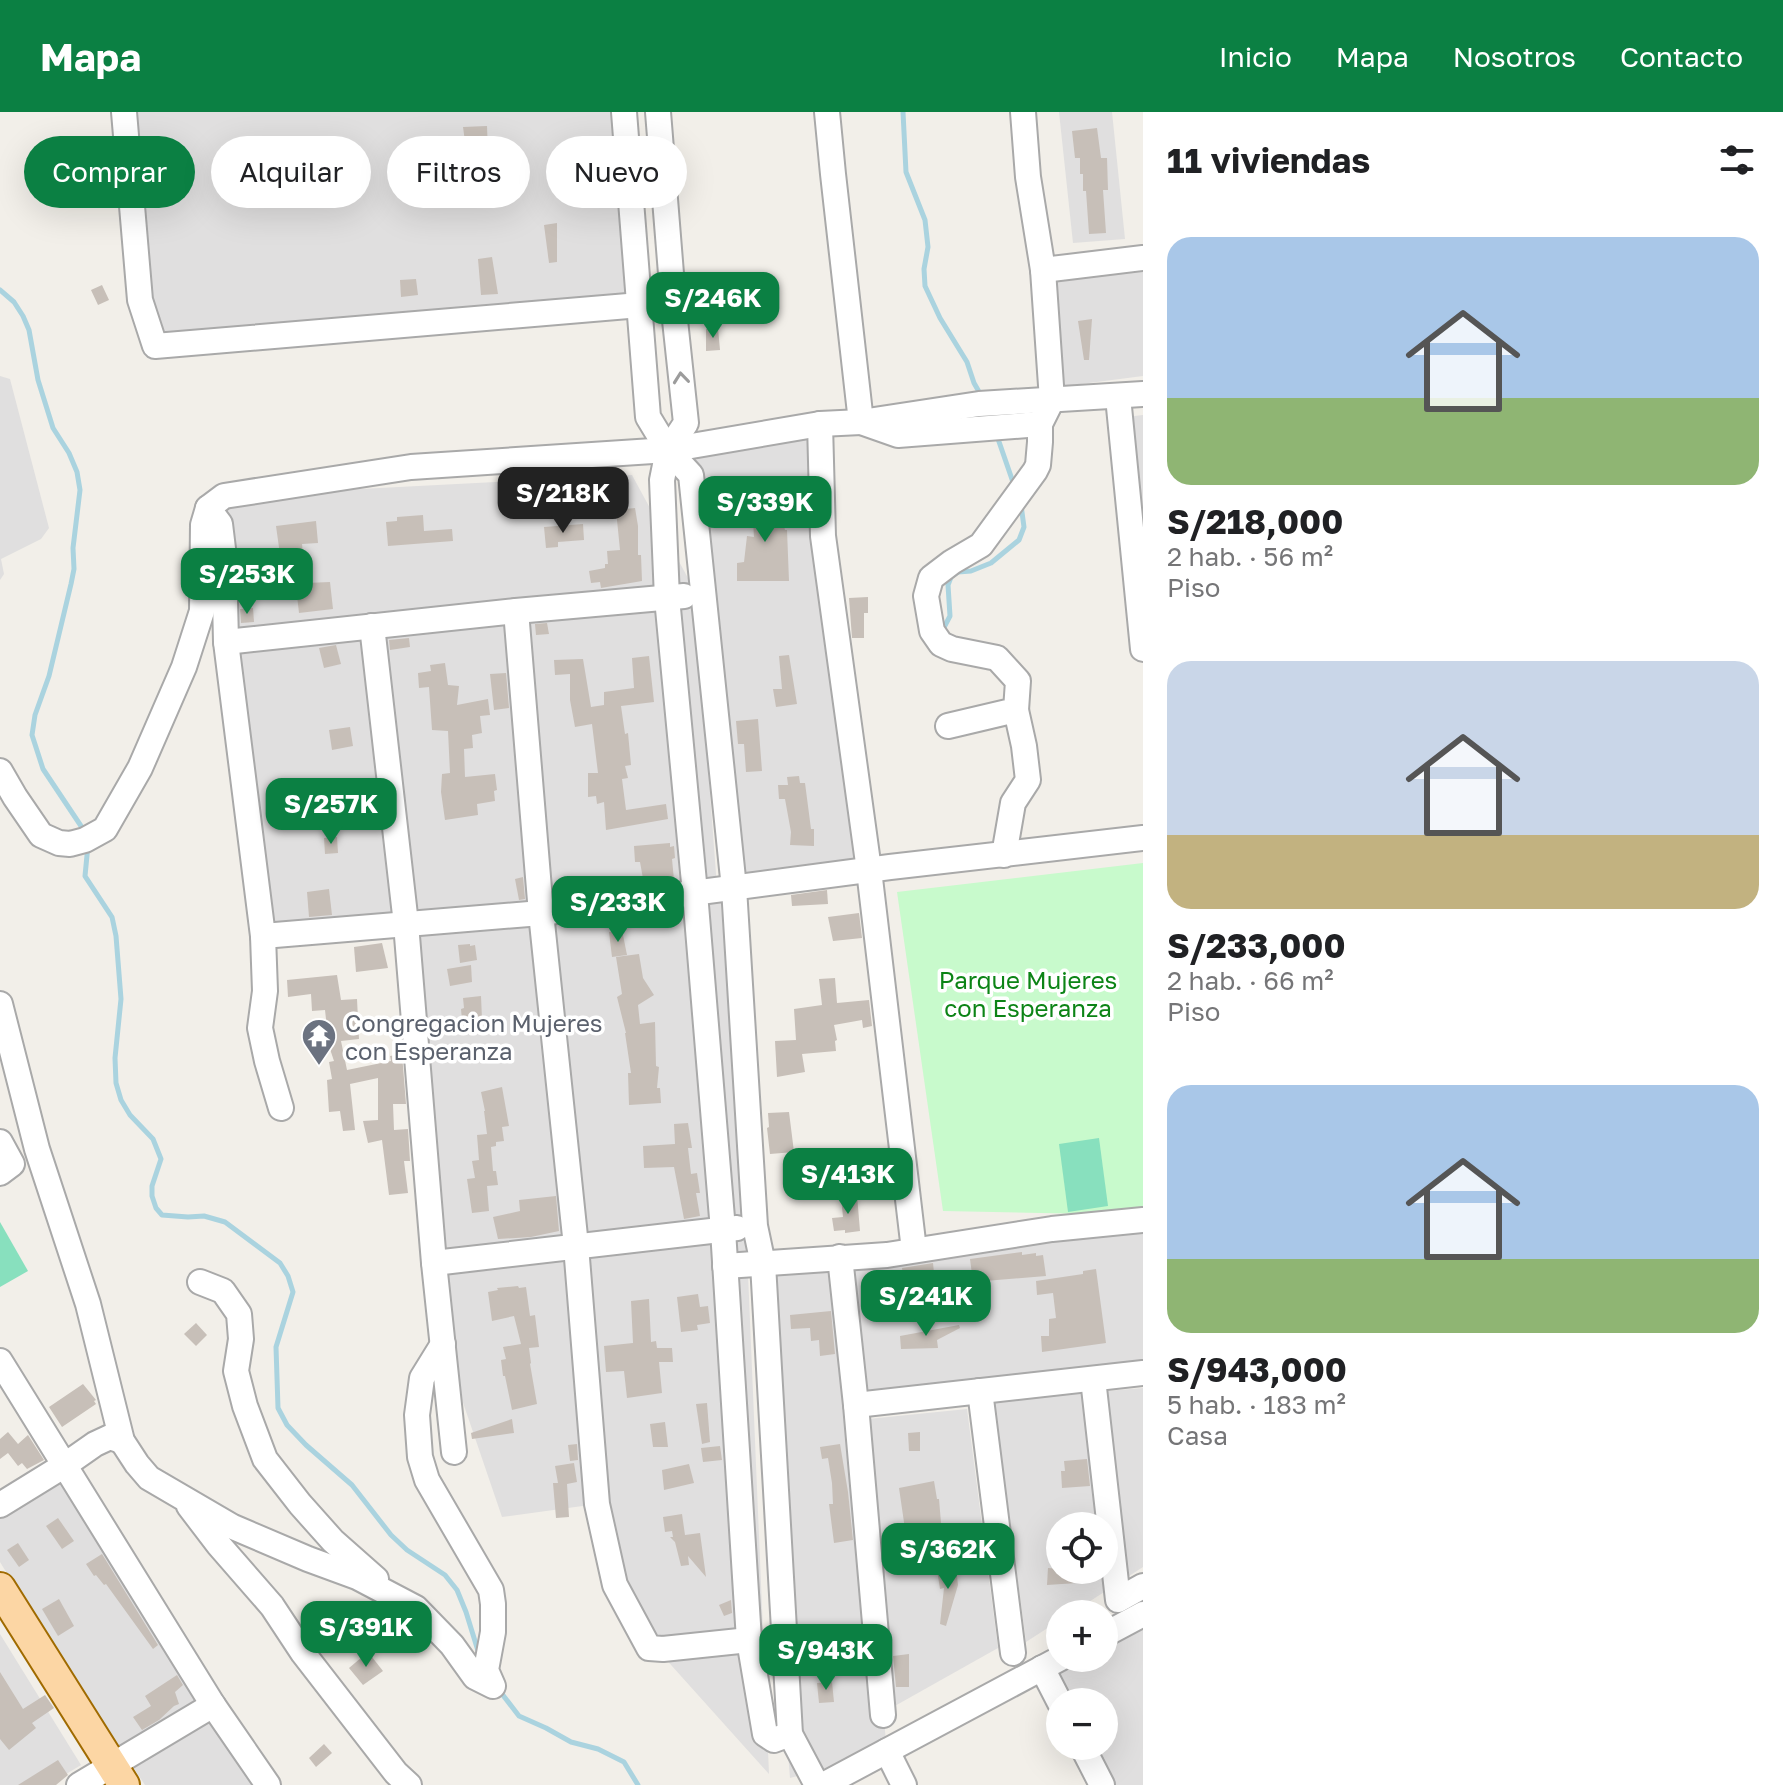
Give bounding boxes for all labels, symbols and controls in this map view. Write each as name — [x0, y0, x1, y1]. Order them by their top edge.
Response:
text: Mapa — [40, 34, 141, 79]
text: Inicio — [1219, 40, 1292, 73]
text: Mapa — [1336, 40, 1409, 73]
text: Nosotros — [1453, 40, 1576, 73]
text: Contacto — [1620, 40, 1743, 73]
chip: Comprar — [24, 136, 195, 208]
chip: Alquilar — [211, 136, 371, 208]
chip: Filtros — [387, 136, 530, 208]
chip: Nuevo — [546, 136, 687, 208]
icon: filters — [1715, 138, 1759, 182]
text: 11 viviendas — [1167, 140, 1370, 180]
pin: S/246K — [648, 272, 778, 340]
text: S/246K — [664, 282, 762, 313]
icon: home — [1391, 289, 1535, 433]
one-way arrow — [673, 371, 690, 384]
pin: S/218K — [498, 467, 628, 535]
pin: S/339K — [700, 476, 830, 544]
text: S/218K — [516, 477, 610, 508]
text: S/339K — [717, 486, 813, 517]
text: S/218,000 — [1167, 501, 1343, 541]
text: 2 hab. · 56 m² — [1167, 541, 1333, 572]
pin: S/253K — [182, 548, 312, 616]
text: S/253K — [199, 558, 295, 589]
text: Piso — [1167, 572, 1220, 603]
icon: home — [1391, 713, 1535, 857]
pin: S/257K — [266, 778, 396, 846]
text: S/257K — [284, 788, 378, 819]
pin: S/233K — [553, 876, 683, 944]
text: S/233K — [570, 886, 666, 917]
text: S/233,000 — [1167, 925, 1346, 965]
park label: Parque Mujeres con Esperanza — [939, 965, 1117, 1022]
text: 2 hab. · 66 m² — [1167, 965, 1334, 996]
text: Piso — [1167, 996, 1220, 1027]
place label: Congregacion Mujeres con Esperanza — [345, 1008, 603, 1065]
temple icon: Congregacion Mujeres con Esperanza — [300, 1017, 338, 1067]
icon: home — [1391, 1137, 1535, 1281]
pin: S/413K — [783, 1148, 913, 1216]
text: S/413K — [801, 1158, 895, 1189]
pin: S/241K — [861, 1270, 991, 1338]
text: S/241K — [879, 1280, 973, 1311]
text: S/943,000 — [1167, 1349, 1347, 1389]
text: 5 hab. · 183 m² — [1167, 1389, 1346, 1420]
text: Casa — [1167, 1420, 1228, 1451]
map controls — [1046, 1512, 1118, 1760]
button: locate — [1046, 1512, 1118, 1584]
pin: S/362K — [883, 1523, 1013, 1591]
text: S/362K — [900, 1533, 996, 1564]
button: + — [1046, 1600, 1118, 1672]
pin: S/391K — [301, 1601, 431, 1669]
text: S/391K — [319, 1611, 413, 1642]
pin: S/943K — [761, 1624, 891, 1692]
text: S/943K — [777, 1634, 875, 1665]
button: − — [1046, 1688, 1118, 1760]

